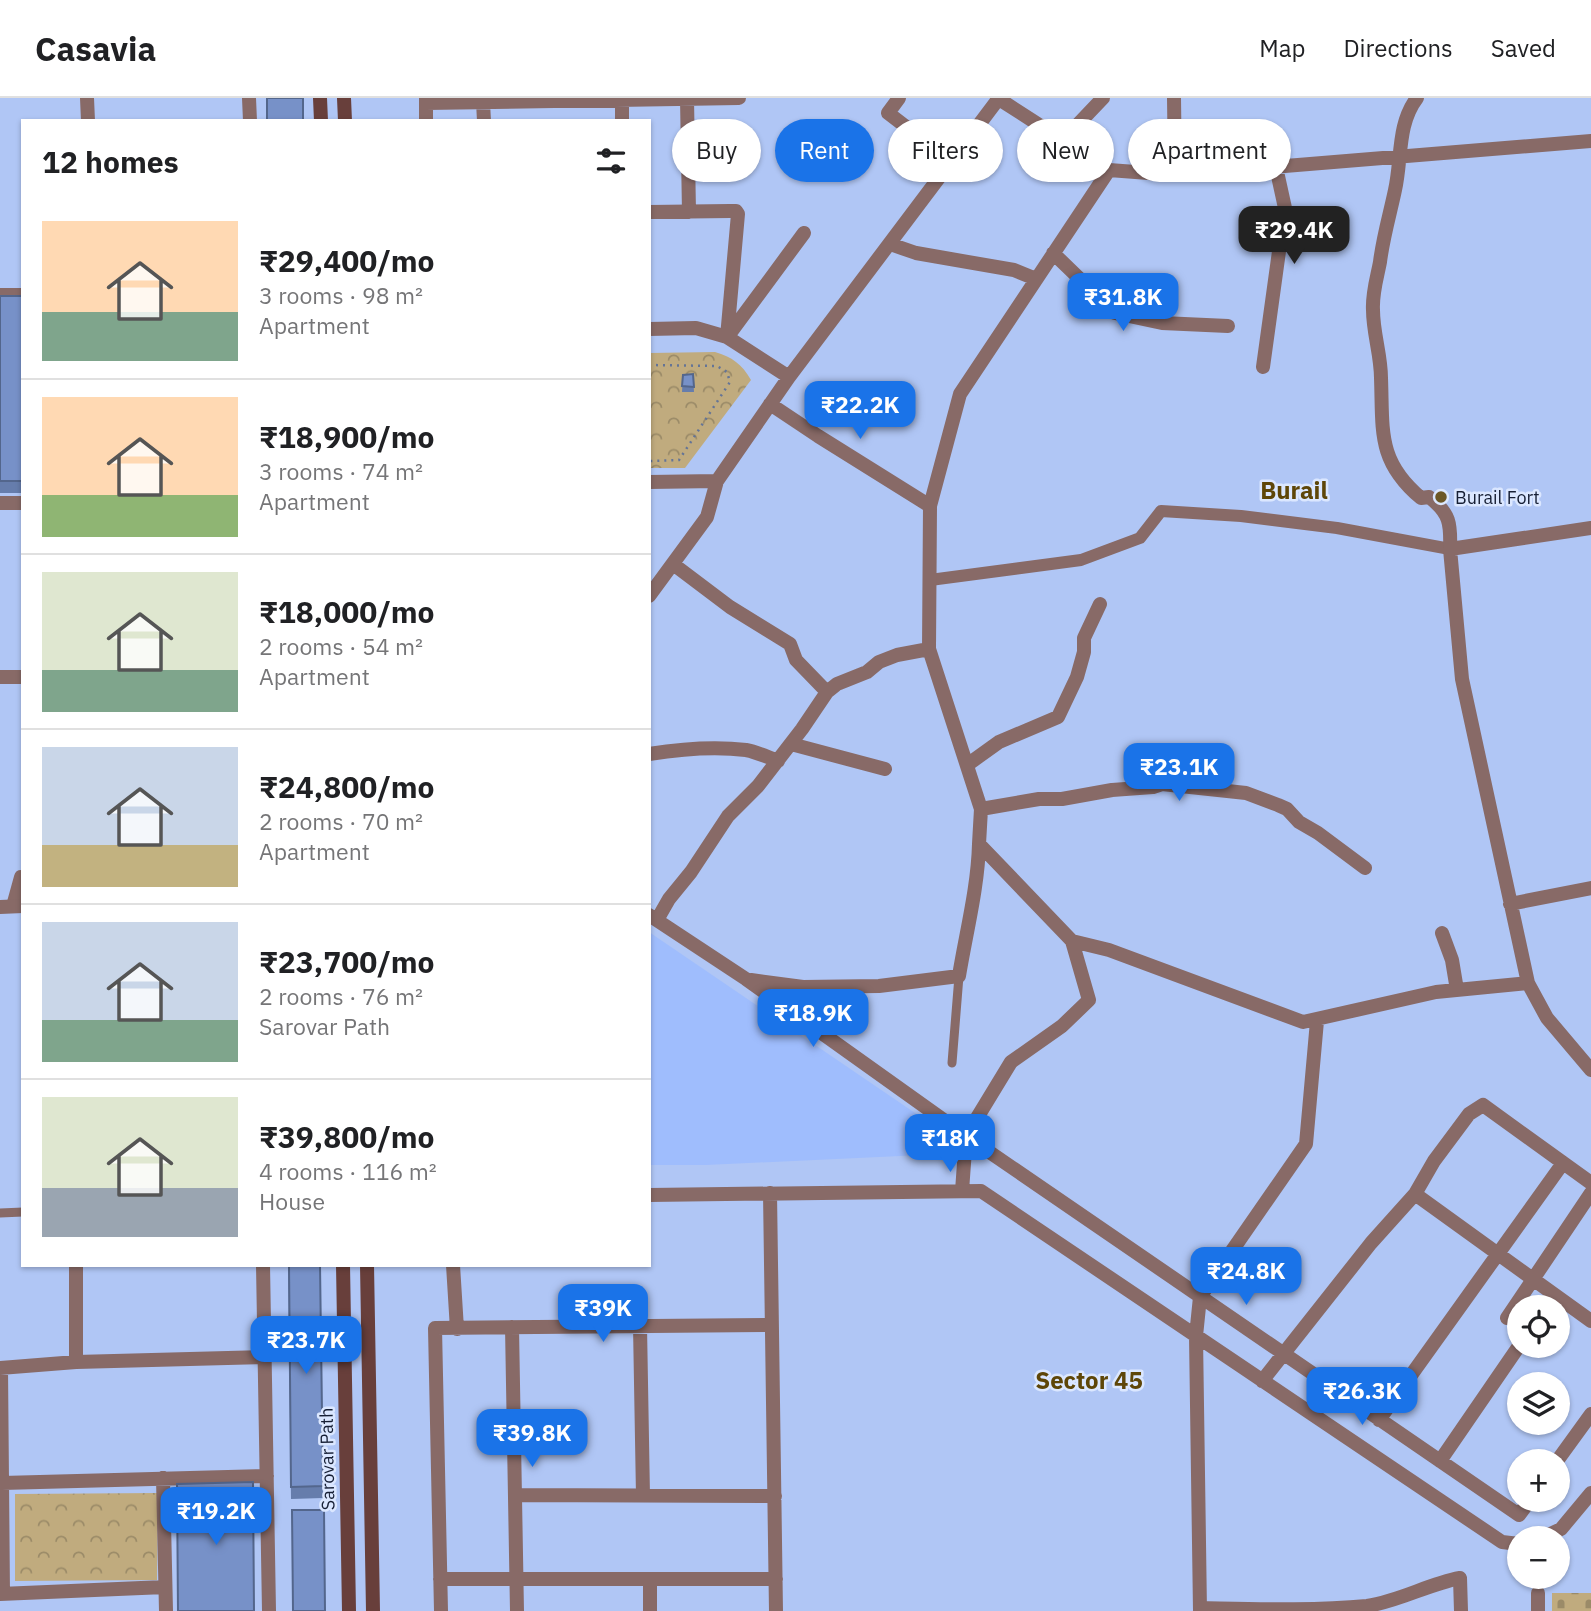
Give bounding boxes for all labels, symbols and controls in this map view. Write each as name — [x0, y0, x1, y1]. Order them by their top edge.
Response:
text: Casavia — [35, 27, 156, 70]
text: Map — [1259, 32, 1305, 64]
text: Directions — [1343, 32, 1453, 64]
text: Saved — [1491, 32, 1556, 64]
chip: Buy — [672, 119, 761, 182]
chip: Rent — [775, 119, 874, 182]
chip: Filters — [888, 119, 1003, 182]
chip: New — [1017, 119, 1114, 182]
chip: Apartment — [1128, 119, 1291, 182]
text: 12 homes — [42, 142, 179, 181]
icon: filters — [592, 142, 630, 180]
pin: ₹29.4K — [1237, 206, 1351, 266]
text: ₹29.4K — [1254, 214, 1334, 244]
text: ₹29,400/mo — [259, 241, 434, 280]
icon: home — [98, 249, 182, 333]
pin: ₹31.8K — [1066, 274, 1180, 333]
text: 3 rooms · 98 m² — [259, 280, 423, 310]
text: ₹31.8K — [1083, 281, 1163, 311]
text: Apartment — [259, 310, 370, 340]
pin: ₹22.2K — [803, 382, 917, 441]
text: ₹22.2K — [820, 389, 900, 419]
text: ₹18,900/mo — [259, 417, 434, 456]
icon: home — [98, 425, 182, 509]
text: 3 rooms · 74 m² — [259, 456, 423, 486]
district label: Burail — [1260, 474, 1328, 506]
text: Apartment — [259, 486, 370, 516]
place label: Burail Fort — [1455, 486, 1539, 509]
marker: Burail Fort — [1433, 489, 1449, 505]
text: ₹18,000/mo — [259, 592, 434, 631]
icon: home — [98, 600, 182, 684]
text: 2 rooms · 54 m² — [259, 631, 423, 661]
text: Apartment — [259, 661, 370, 691]
pin: ₹23.1K — [1122, 744, 1236, 803]
text: ₹23.1K — [1139, 751, 1219, 781]
text: ₹24,800/mo — [259, 767, 434, 806]
icon: home — [98, 775, 182, 859]
text: 2 rooms · 70 m² — [259, 806, 423, 836]
text: Apartment — [259, 836, 370, 866]
text: ₹23,700/mo — [259, 942, 434, 981]
icon: home — [98, 950, 182, 1034]
text: 2 rooms · 76 m² — [259, 981, 423, 1011]
pin: ₹18.9K — [756, 990, 870, 1049]
text: ₹18.9K — [773, 997, 853, 1027]
text: Sarovar Path — [259, 1011, 390, 1041]
pin: ₹18K — [909, 1114, 991, 1174]
text: ₹39,800/mo — [259, 1117, 434, 1156]
text: ₹18K — [921, 1122, 979, 1152]
icon: home — [98, 1125, 182, 1209]
text: 4 rooms · 116 m² — [259, 1156, 437, 1186]
text: House — [259, 1186, 325, 1216]
pin: ₹24.8K — [1189, 1248, 1303, 1307]
text: ₹24.8K — [1206, 1255, 1286, 1285]
pin: ₹39K — [562, 1284, 644, 1344]
text: ₹39K — [574, 1292, 632, 1322]
map controls — [1507, 1295, 1570, 1589]
button: locate — [1507, 1295, 1570, 1358]
pin: ₹23.7K — [249, 1316, 363, 1376]
text: ₹23.7K — [266, 1324, 346, 1354]
district label: Sector 45 — [1035, 1364, 1143, 1396]
pin: ₹26.3K — [1305, 1368, 1419, 1427]
button: layers — [1507, 1372, 1570, 1435]
text: ₹26.3K — [1322, 1375, 1402, 1405]
street label: Sarovar Path — [315, 1408, 339, 1510]
pin: ₹39.8K — [475, 1410, 589, 1469]
text: ₹39.8K — [492, 1417, 572, 1447]
button: + — [1507, 1449, 1570, 1512]
pin: ₹19.2K — [159, 1488, 273, 1547]
text: ₹19.2K — [176, 1495, 256, 1525]
button: − — [1507, 1526, 1570, 1589]

